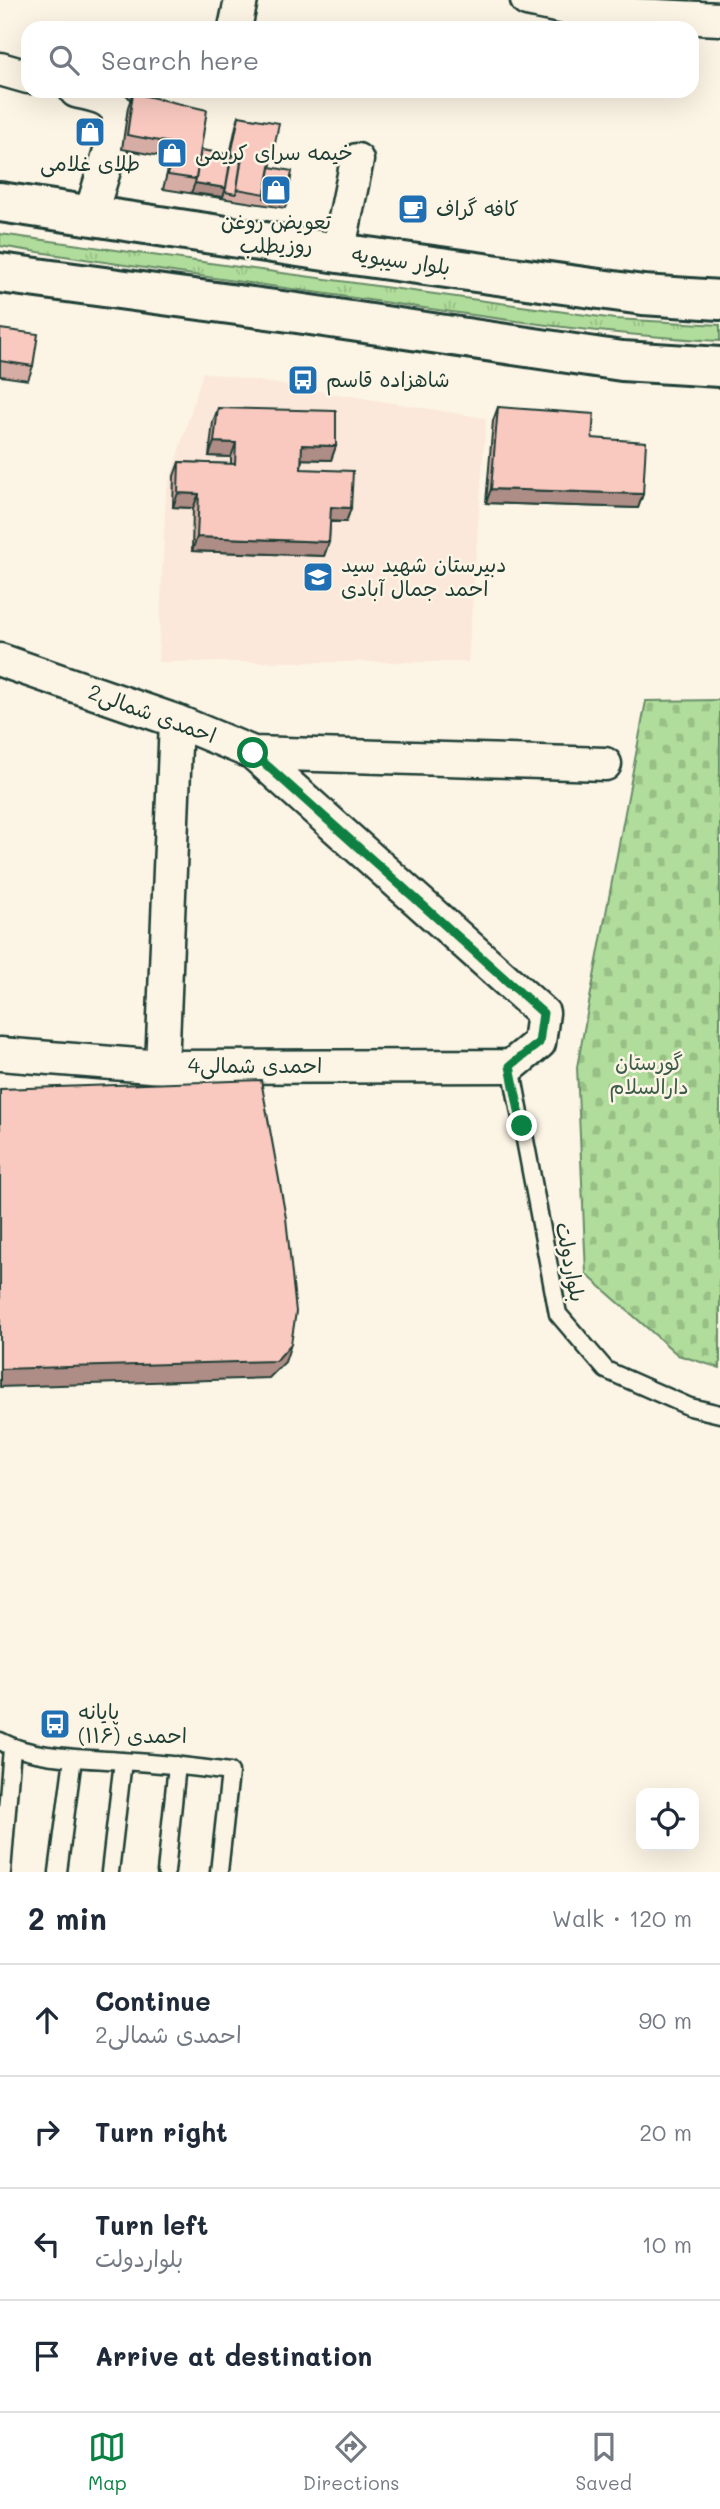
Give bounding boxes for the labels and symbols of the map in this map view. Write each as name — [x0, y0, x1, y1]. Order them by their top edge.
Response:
shop icon: طلای غلامی — [73, 115, 107, 149]
shop icon: خیمه سرای کریمی — [155, 136, 189, 170]
place label: خیمه سرای کریمی — [195, 138, 353, 167]
place label: طلای غلامی — [40, 149, 140, 178]
shop icon: تعویض روغن روزیطلب — [259, 173, 293, 207]
cafe icon: کافه گراف — [396, 192, 430, 226]
place label: کافه گراف — [436, 194, 519, 221]
place label: تعویض روغن روزیطلب — [221, 207, 332, 259]
street label: بلوار سیبویه — [350, 239, 452, 281]
bus stop icon: شاهزاده قاسم — [286, 363, 320, 397]
place label: شاهزاده قاسم — [326, 365, 450, 396]
place label: دبیرستان شهید سید احمد جمال آبادی — [341, 550, 506, 602]
school or university icon: دبیرستان شهید سید احمد جمال آبادی — [301, 560, 335, 594]
street label: 2احمدی شمالی — [84, 677, 220, 750]
route start — [237, 737, 268, 768]
park label: گورستان دارالسلام — [609, 1048, 689, 1103]
street label: 4احمدی شمالی — [188, 1051, 322, 1080]
route end — [506, 1110, 537, 1141]
street label: بلواردولت — [549, 1220, 592, 1304]
place label: پایانه احمدی (۱۱۶) — [78, 1697, 187, 1748]
bus stop icon: پایانه احمدی (۱۱۶) — [38, 1707, 72, 1741]

